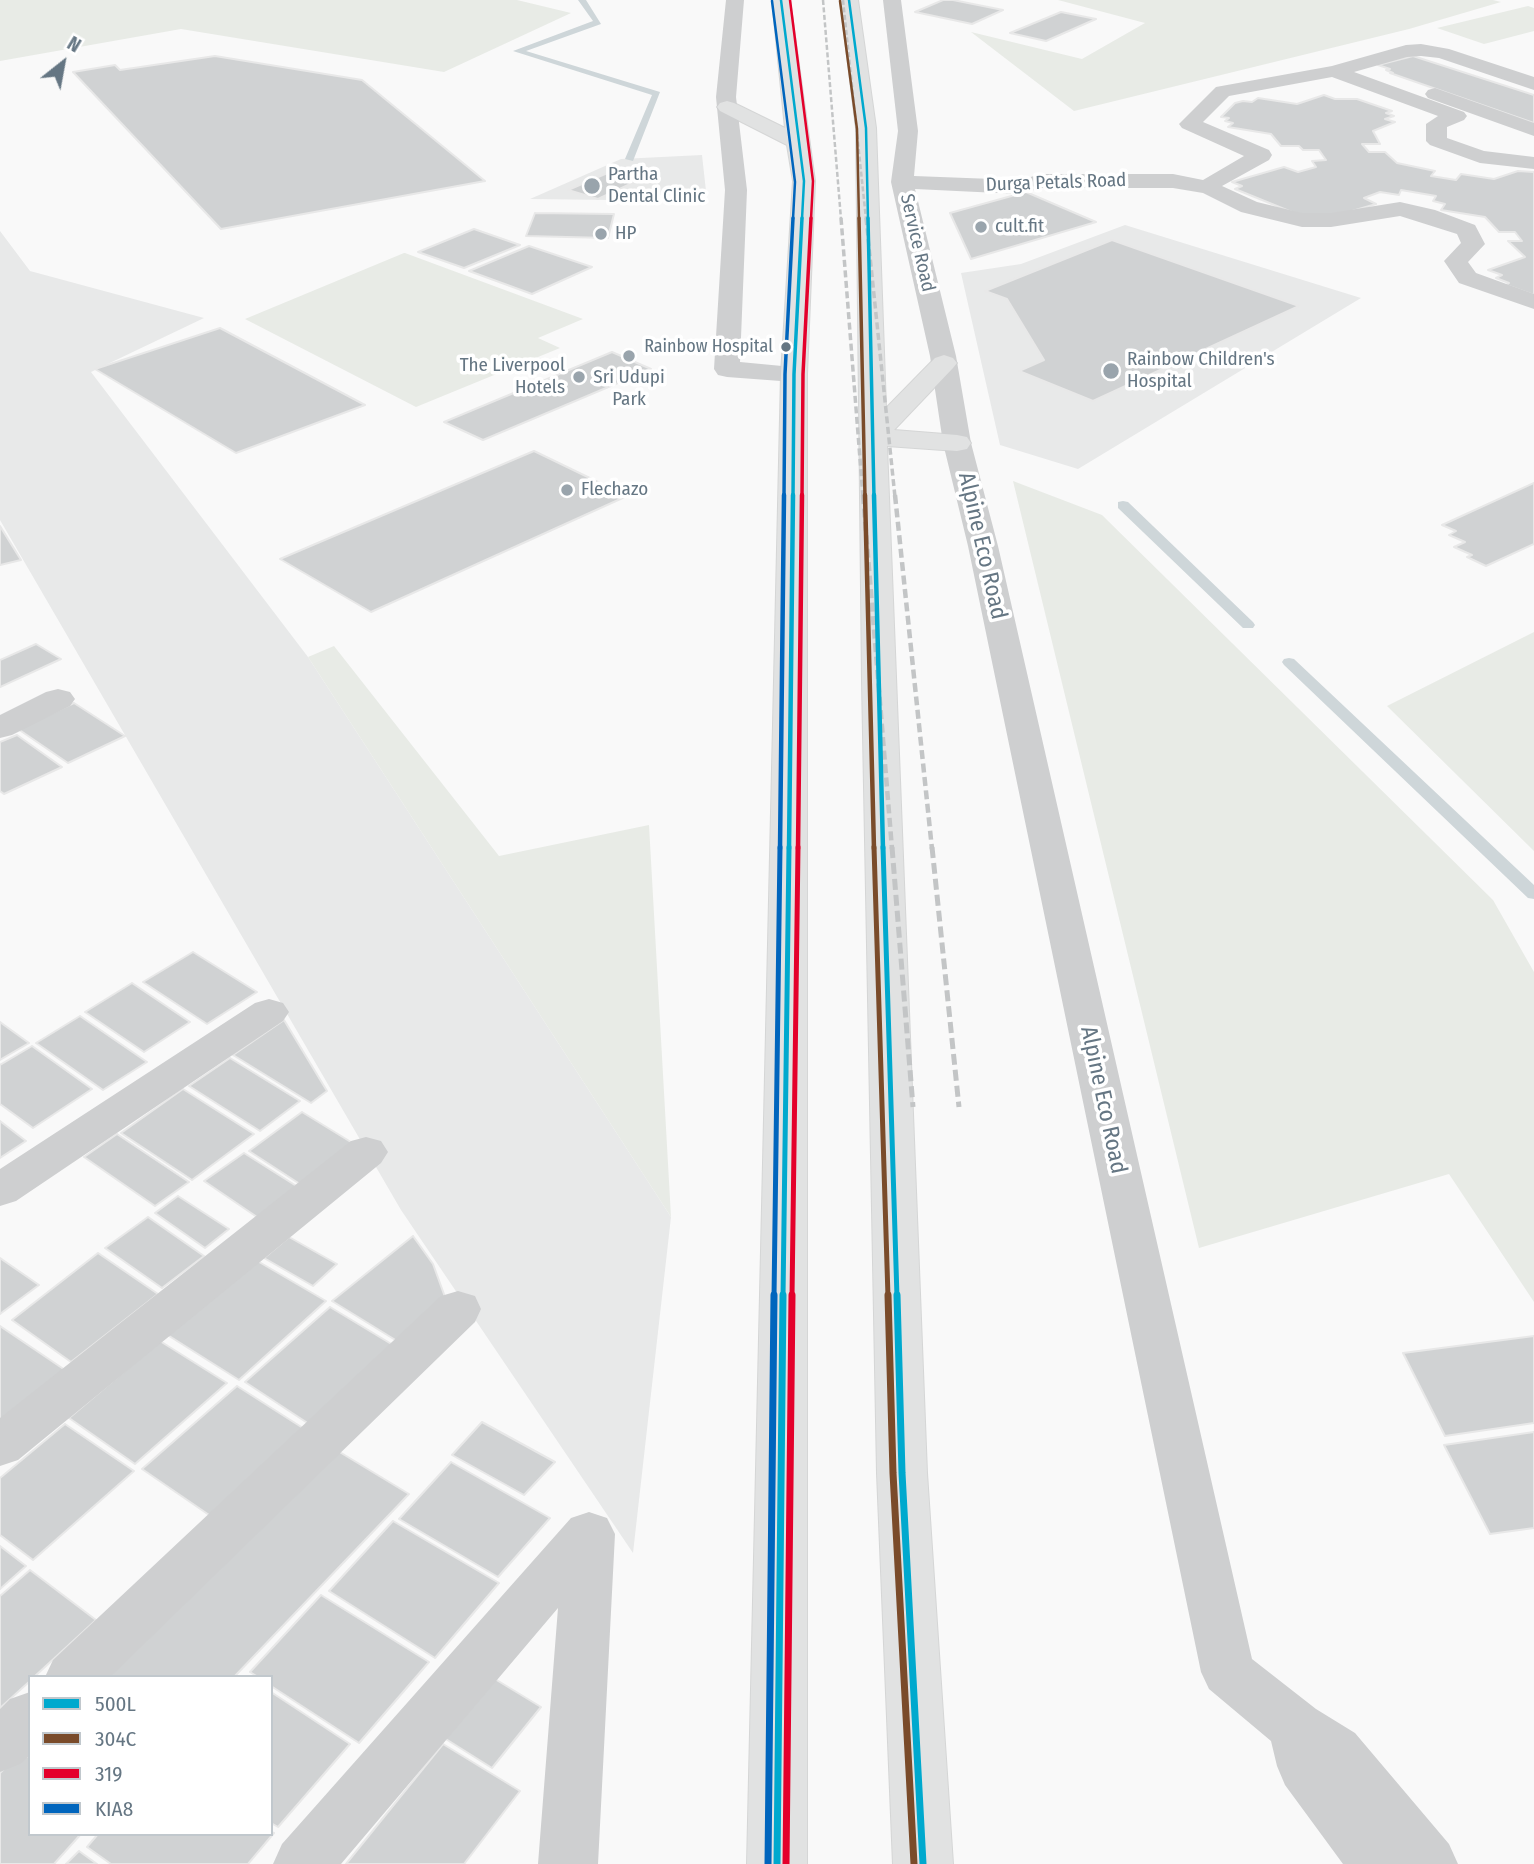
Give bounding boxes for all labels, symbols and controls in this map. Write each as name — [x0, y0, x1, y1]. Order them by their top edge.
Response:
north arrow — [28, 28, 98, 98]
text: N — [63, 32, 85, 57]
place label: Partha Dental Clinic — [608, 164, 705, 208]
street label: Durga Petals Road — [985, 169, 1127, 197]
marker: Partha Dental Clinic — [582, 176, 602, 196]
street label: Service Road — [895, 192, 939, 294]
place label: cult.fit — [995, 216, 1044, 238]
marker: cult.fit — [973, 219, 989, 235]
place label: HP — [615, 223, 636, 245]
marker: HP — [593, 226, 609, 242]
place label: Rainbow Hospital — [644, 336, 773, 358]
marker: Rainbow Hospital — [779, 340, 793, 354]
marker: Sri Udupi Park — [621, 348, 637, 364]
place label: Rainbow Children's Hospital — [1127, 349, 1275, 393]
place label: The Liverpool Hotels — [460, 355, 565, 399]
marker: Rainbow Children's Hospital — [1101, 361, 1121, 381]
place label: Sri Udupi Park — [593, 367, 665, 411]
marker: The Liverpool Hotels — [571, 369, 587, 385]
street label: Alpine Eco Road — [952, 470, 1012, 622]
place label: Flechazo — [581, 479, 648, 501]
marker: Flechazo — [559, 482, 575, 498]
street label: Alpine Eco Road — [1074, 1024, 1132, 1176]
legend — [28, 1675, 273, 1836]
text: 500L — [95, 1691, 136, 1717]
text: 304C — [95, 1726, 136, 1752]
text: 319 — [95, 1761, 122, 1787]
text: KIA8 — [95, 1796, 133, 1822]

